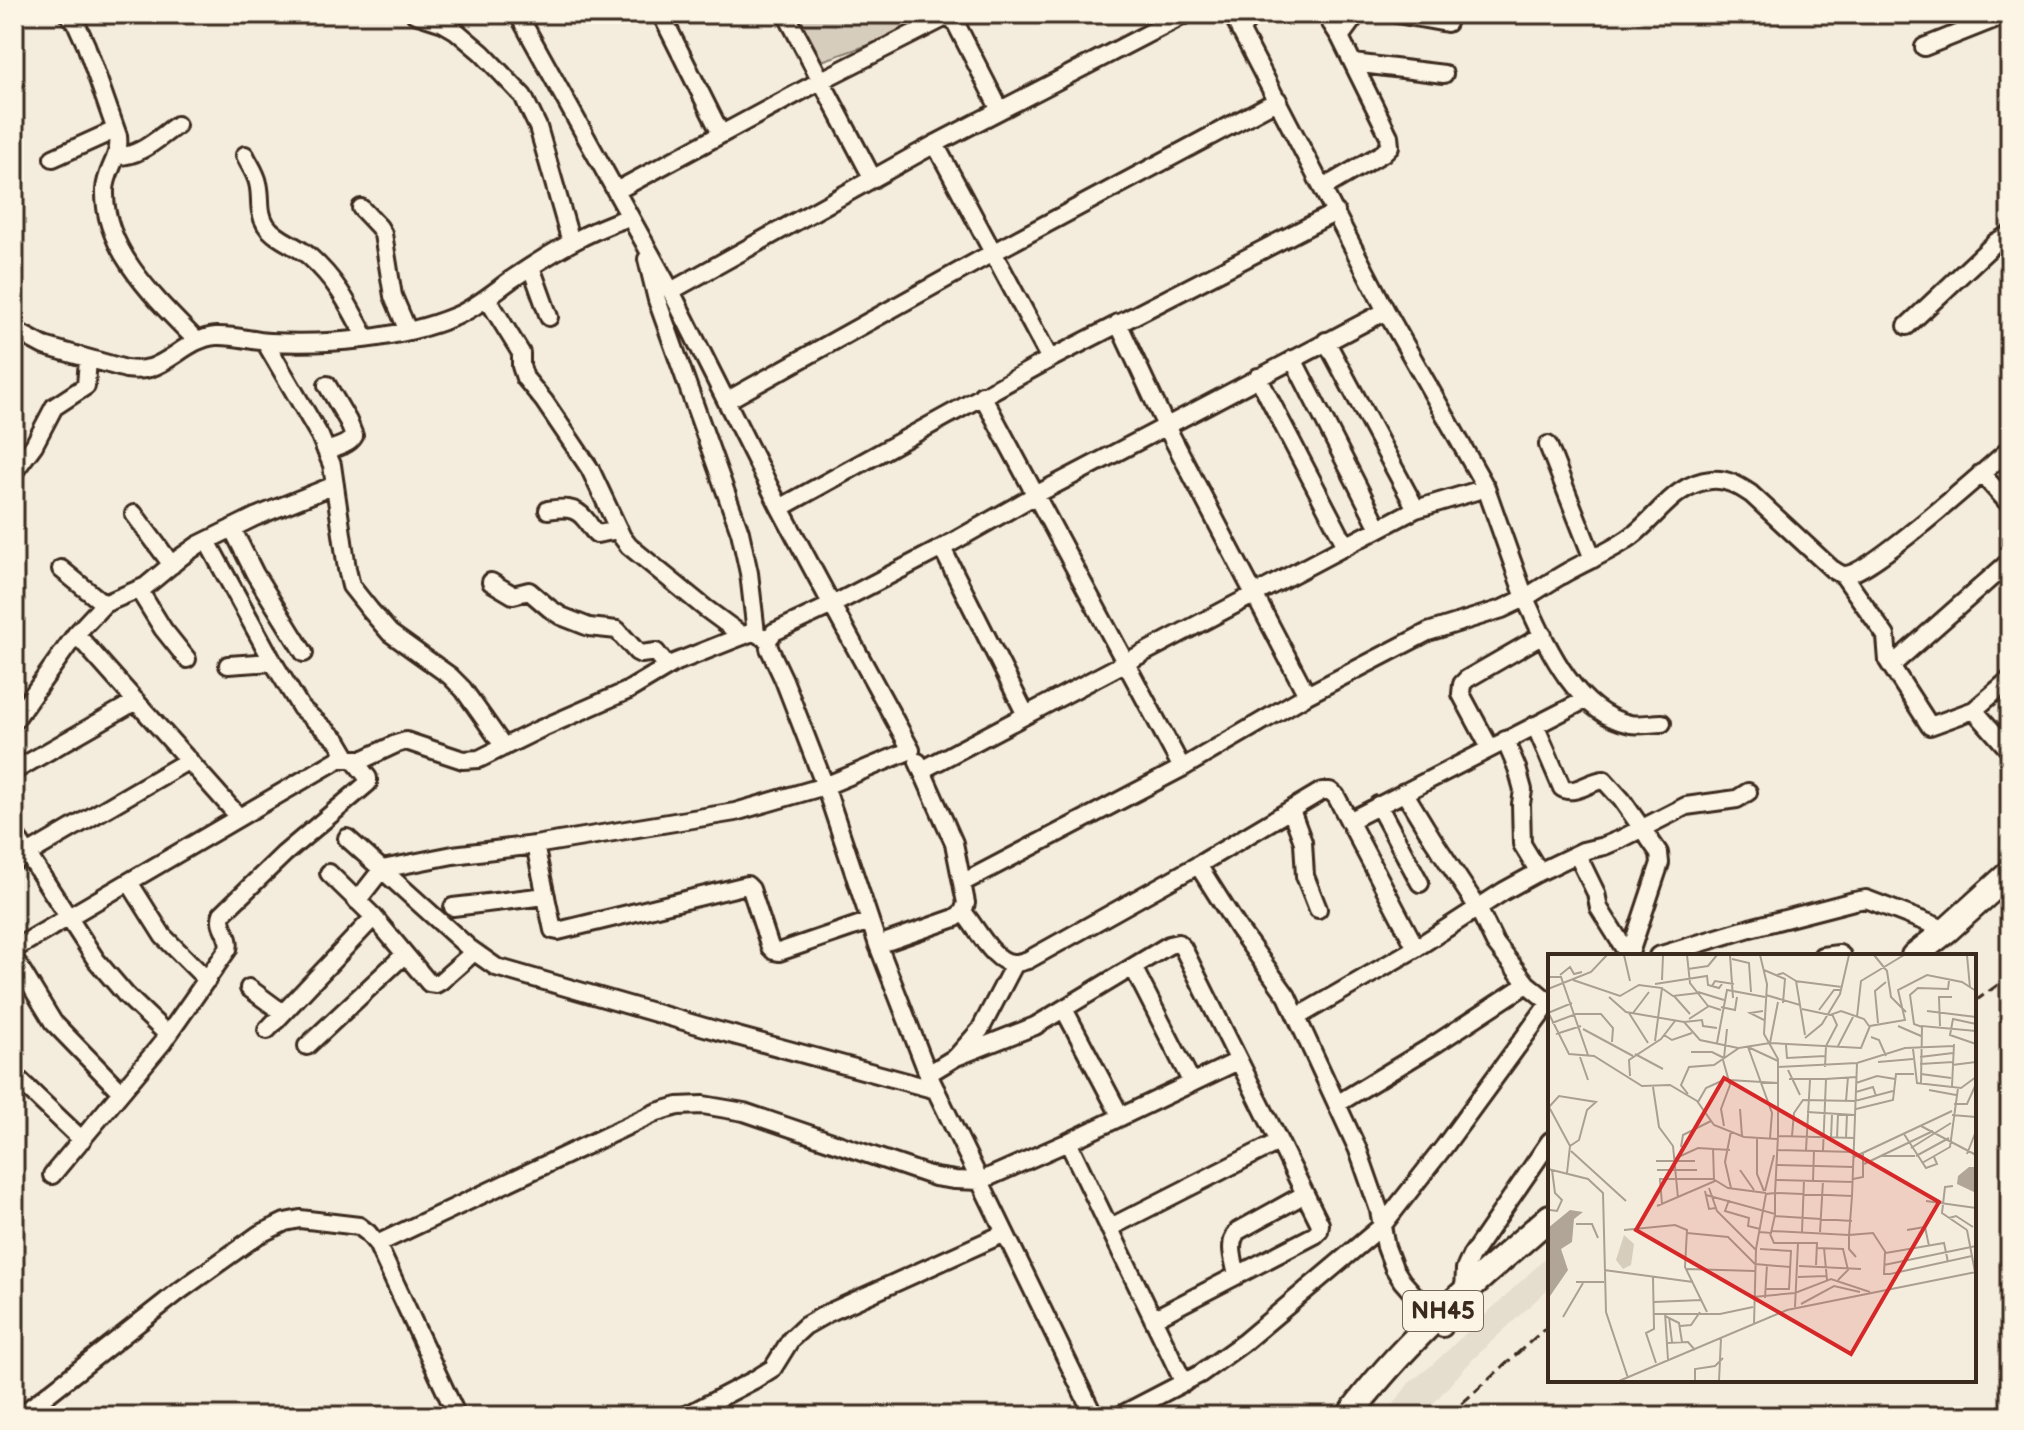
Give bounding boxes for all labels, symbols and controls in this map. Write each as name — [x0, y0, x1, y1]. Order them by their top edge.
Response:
inset map — [1548, 954, 1976, 1382]
road number: NH45 — [1403, 1291, 1483, 1331]

